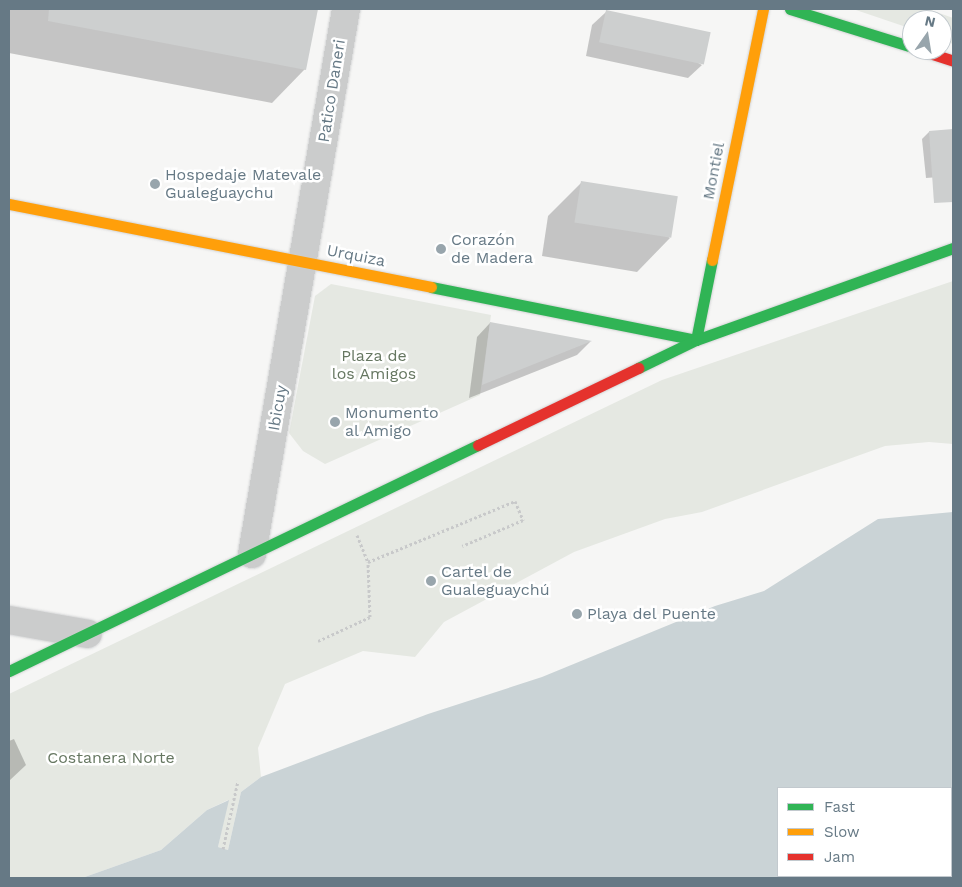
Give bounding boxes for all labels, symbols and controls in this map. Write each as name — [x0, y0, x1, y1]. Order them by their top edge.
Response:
north arrow — [902, 10, 952, 60]
text: N — [923, 12, 937, 30]
street label: Patico Daneri — [314, 38, 350, 144]
street label: Montiel — [699, 141, 729, 201]
place label: Hospedaje Matevale Gualeguaychu — [165, 165, 321, 203]
marker: Hospedaje Matevale Gualeguaychu — [149, 178, 161, 190]
place label: Corazón de Madera — [451, 230, 533, 268]
street label: Urquiza — [325, 241, 387, 271]
marker: Corazón de Madera — [435, 243, 447, 255]
park label: Plaza de los Amigos — [332, 346, 416, 384]
street label: Ibicuy — [265, 384, 291, 432]
place label: Monumento al Amigo — [345, 403, 438, 441]
marker: Monumento al Amigo — [329, 416, 341, 428]
place label: Cartel de Gualeguaychú — [441, 562, 550, 600]
marker: Cartel de Gualeguaychú — [425, 575, 437, 587]
place label: Playa del Puente — [587, 604, 717, 624]
marker: Playa del Puente — [571, 608, 583, 620]
park label: Costanera Norte — [47, 748, 175, 768]
legend — [777, 787, 952, 877]
text: Fast — [824, 798, 855, 816]
text: Slow — [824, 823, 860, 841]
text: Jam — [824, 848, 855, 866]

